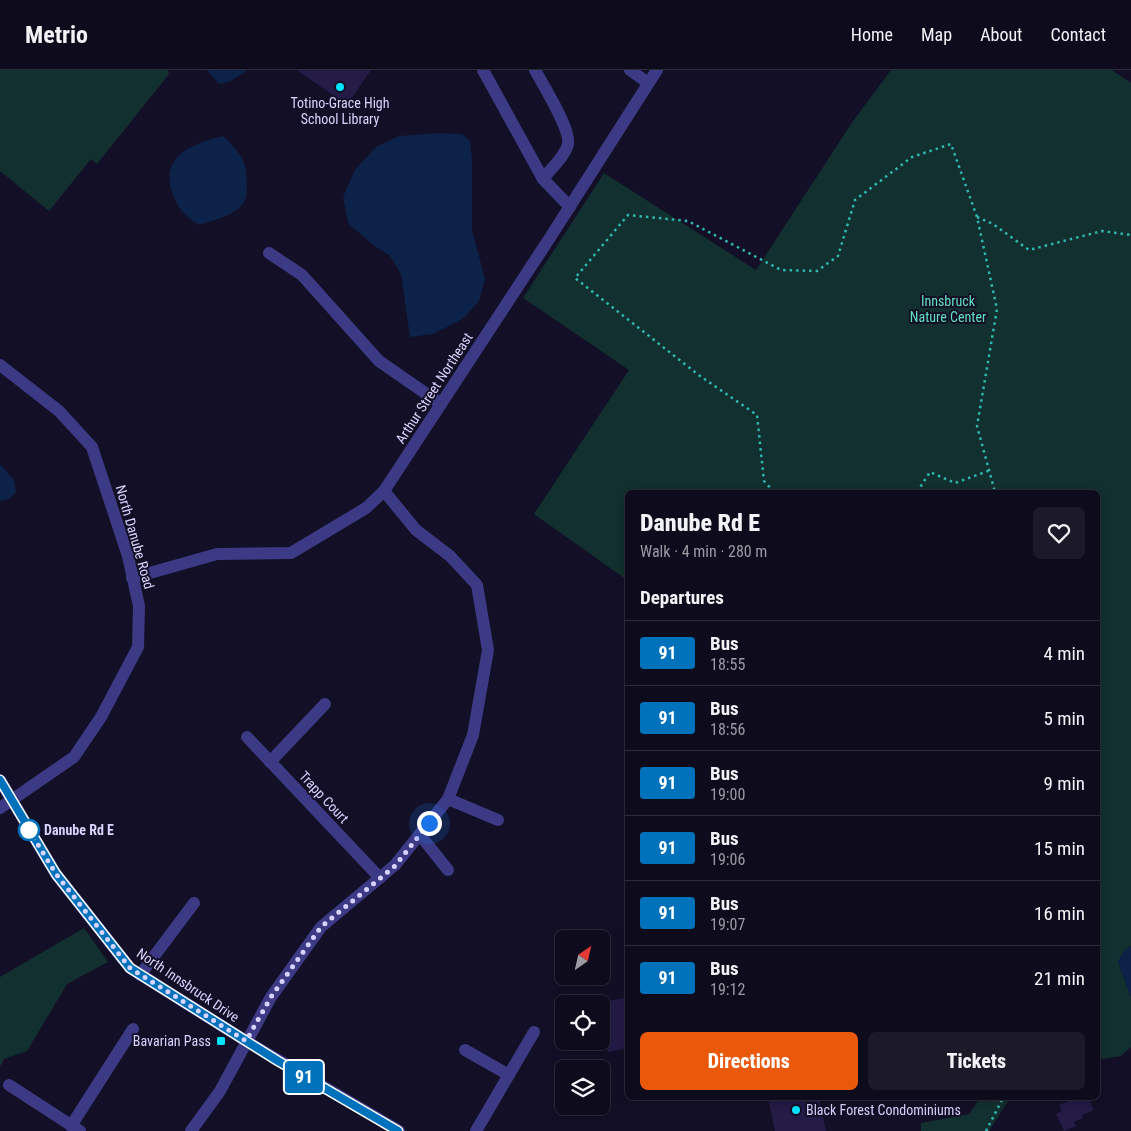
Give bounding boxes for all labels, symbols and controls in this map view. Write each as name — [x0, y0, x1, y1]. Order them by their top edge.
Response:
text: Metrio — [25, 21, 88, 49]
text: Home — [851, 24, 893, 45]
text: Map — [921, 24, 952, 45]
text: About — [980, 24, 1022, 45]
text: Contact — [1050, 24, 1106, 45]
marker: Totino-Grace High School Library — [334, 81, 346, 93]
place label: Totino-Grace High School Library — [290, 95, 390, 127]
park label: Innsbruck Nature Center — [910, 293, 986, 325]
street label: Arthur Street Northeast — [392, 330, 476, 446]
street label: North Danube Road — [112, 483, 158, 591]
button: heart — [1033, 507, 1085, 559]
text: Danube Rd E — [640, 509, 760, 537]
text: Walk · 4 min · 280 m — [640, 542, 767, 561]
text: Departures — [640, 586, 724, 609]
text: Bus — [710, 632, 739, 655]
text: 91 — [658, 642, 677, 663]
text: 4 min — [1043, 642, 1085, 665]
text: 18:55 — [710, 655, 745, 674]
text: Bus — [710, 697, 739, 720]
text: 91 — [658, 707, 677, 728]
text: 5 min — [1043, 707, 1085, 730]
text: 18:56 — [710, 720, 745, 739]
text: Bus — [710, 762, 739, 785]
street label: Trapp Court — [296, 768, 352, 826]
text: 91 — [658, 772, 677, 793]
text: 9 min — [1043, 772, 1085, 795]
text: 19:00 — [710, 785, 745, 804]
your location — [417, 811, 442, 836]
marker: Danube Rd E — [18, 819, 40, 841]
place label: Danube Rd E — [44, 822, 114, 838]
text: Bus — [710, 827, 739, 850]
text: 91 — [658, 837, 677, 858]
text: 15 min — [1034, 837, 1085, 860]
text: 19:06 — [710, 850, 745, 869]
text: Bus — [710, 892, 739, 915]
text: 91 — [658, 902, 677, 923]
text: 16 min — [1034, 902, 1085, 925]
text: 19:07 — [710, 915, 745, 934]
north arrow — [555, 930, 610, 985]
map controls — [555, 930, 610, 1115]
street label: North Innsbruck Drive — [134, 945, 242, 1025]
text: Bus — [710, 957, 739, 980]
text: 91 — [658, 967, 677, 988]
text: 21 min — [1034, 967, 1085, 990]
text: 19:12 — [710, 980, 745, 999]
button: locate — [555, 995, 610, 1050]
button: Directions — [640, 1032, 858, 1090]
button: Tickets — [868, 1032, 1085, 1090]
place label: Bavarian Pass — [133, 1033, 211, 1049]
marker: Bavarian Pass — [215, 1035, 227, 1047]
button: layers — [555, 1060, 610, 1115]
line badge: 91 — [282, 1061, 326, 1093]
text: 91 — [295, 1066, 313, 1087]
place label: Black Forest Condominiums — [806, 1102, 961, 1118]
marker: Black Forest Condominiums — [790, 1104, 802, 1116]

